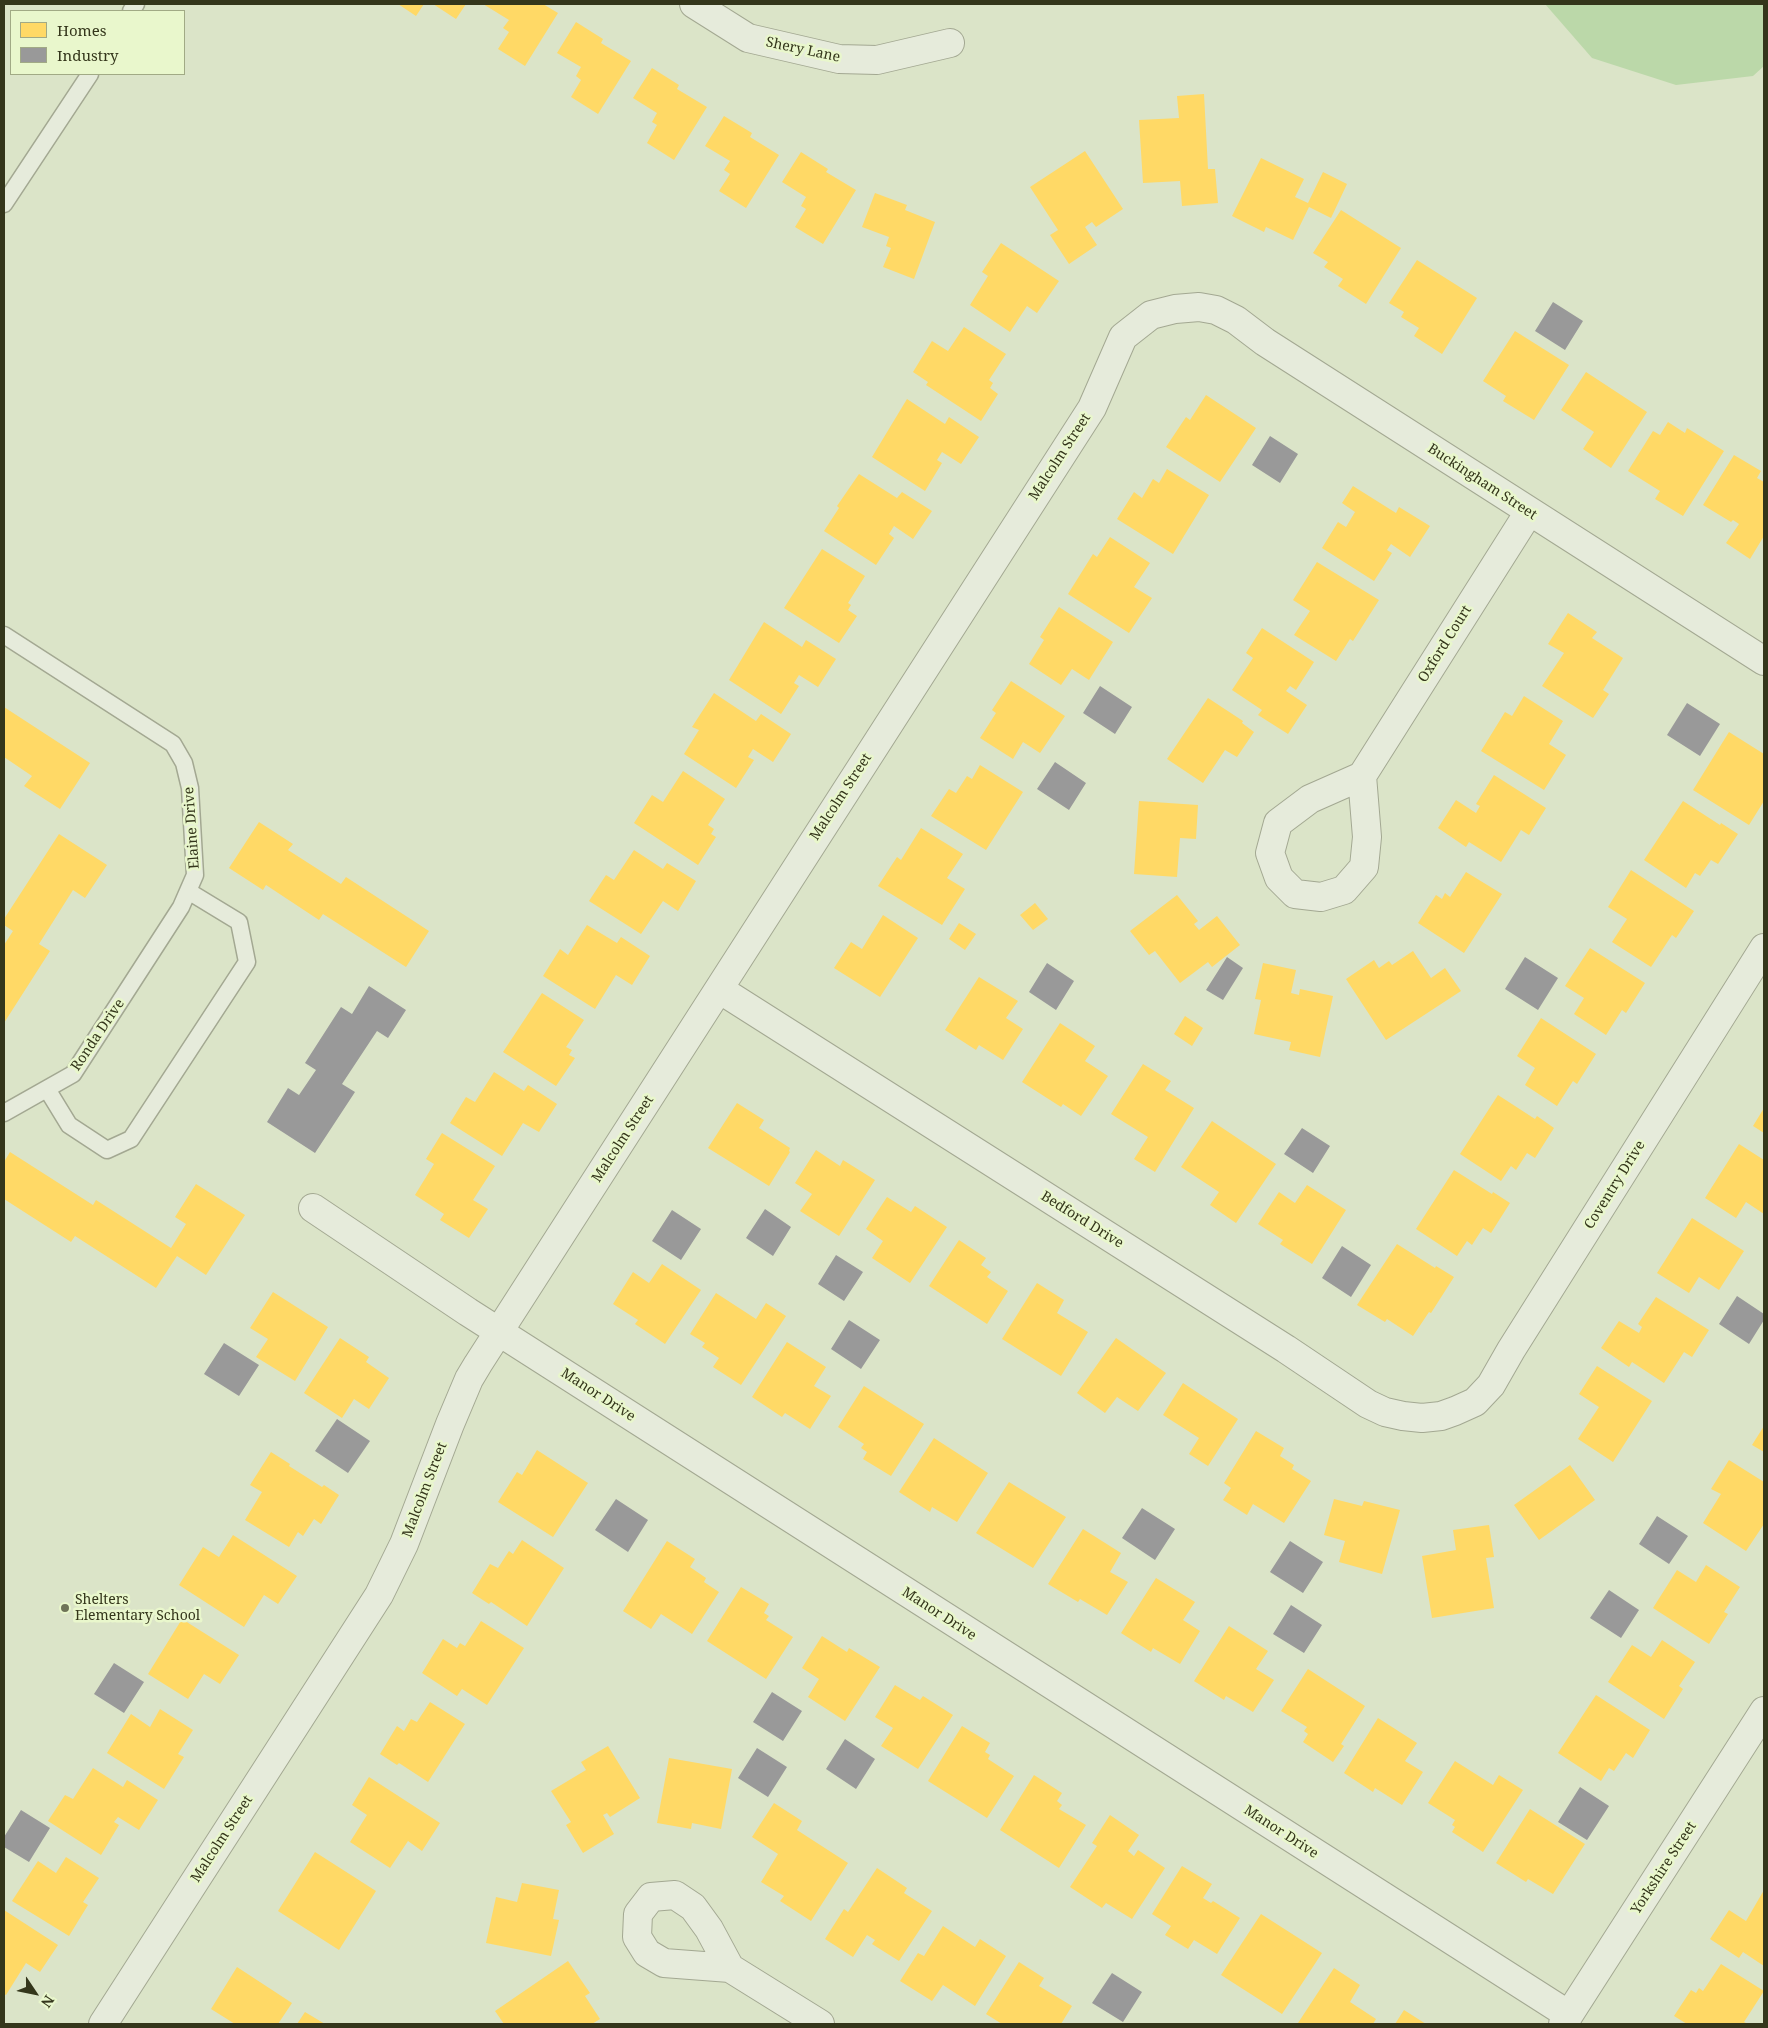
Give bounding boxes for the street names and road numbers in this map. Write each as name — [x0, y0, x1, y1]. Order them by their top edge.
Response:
street label: Shery Lane — [764, 34, 842, 66]
street label: Malcolm Street — [1026, 410, 1094, 504]
street label: Buckingham Street — [1424, 440, 1540, 524]
street label: Oxford Court — [1415, 602, 1475, 686]
street label: Malcolm Street — [807, 750, 875, 844]
street label: Elaine Drive — [181, 786, 203, 870]
street label: Ronda Drive — [68, 996, 128, 1074]
street label: Malcolm Street — [589, 1092, 657, 1186]
street label: Coventry Drive — [1581, 1138, 1649, 1232]
street label: Bedford Drive — [1038, 1188, 1126, 1252]
street label: Manor Drive — [558, 1365, 638, 1425]
street label: Malcolm Street — [399, 1440, 451, 1540]
street label: Manor Drive — [899, 1584, 979, 1644]
street label: Malcolm Street — [188, 1792, 256, 1886]
street label: Manor Drive — [1241, 1802, 1321, 1862]
street label: Yorkshire Street — [1628, 1819, 1700, 1917]

